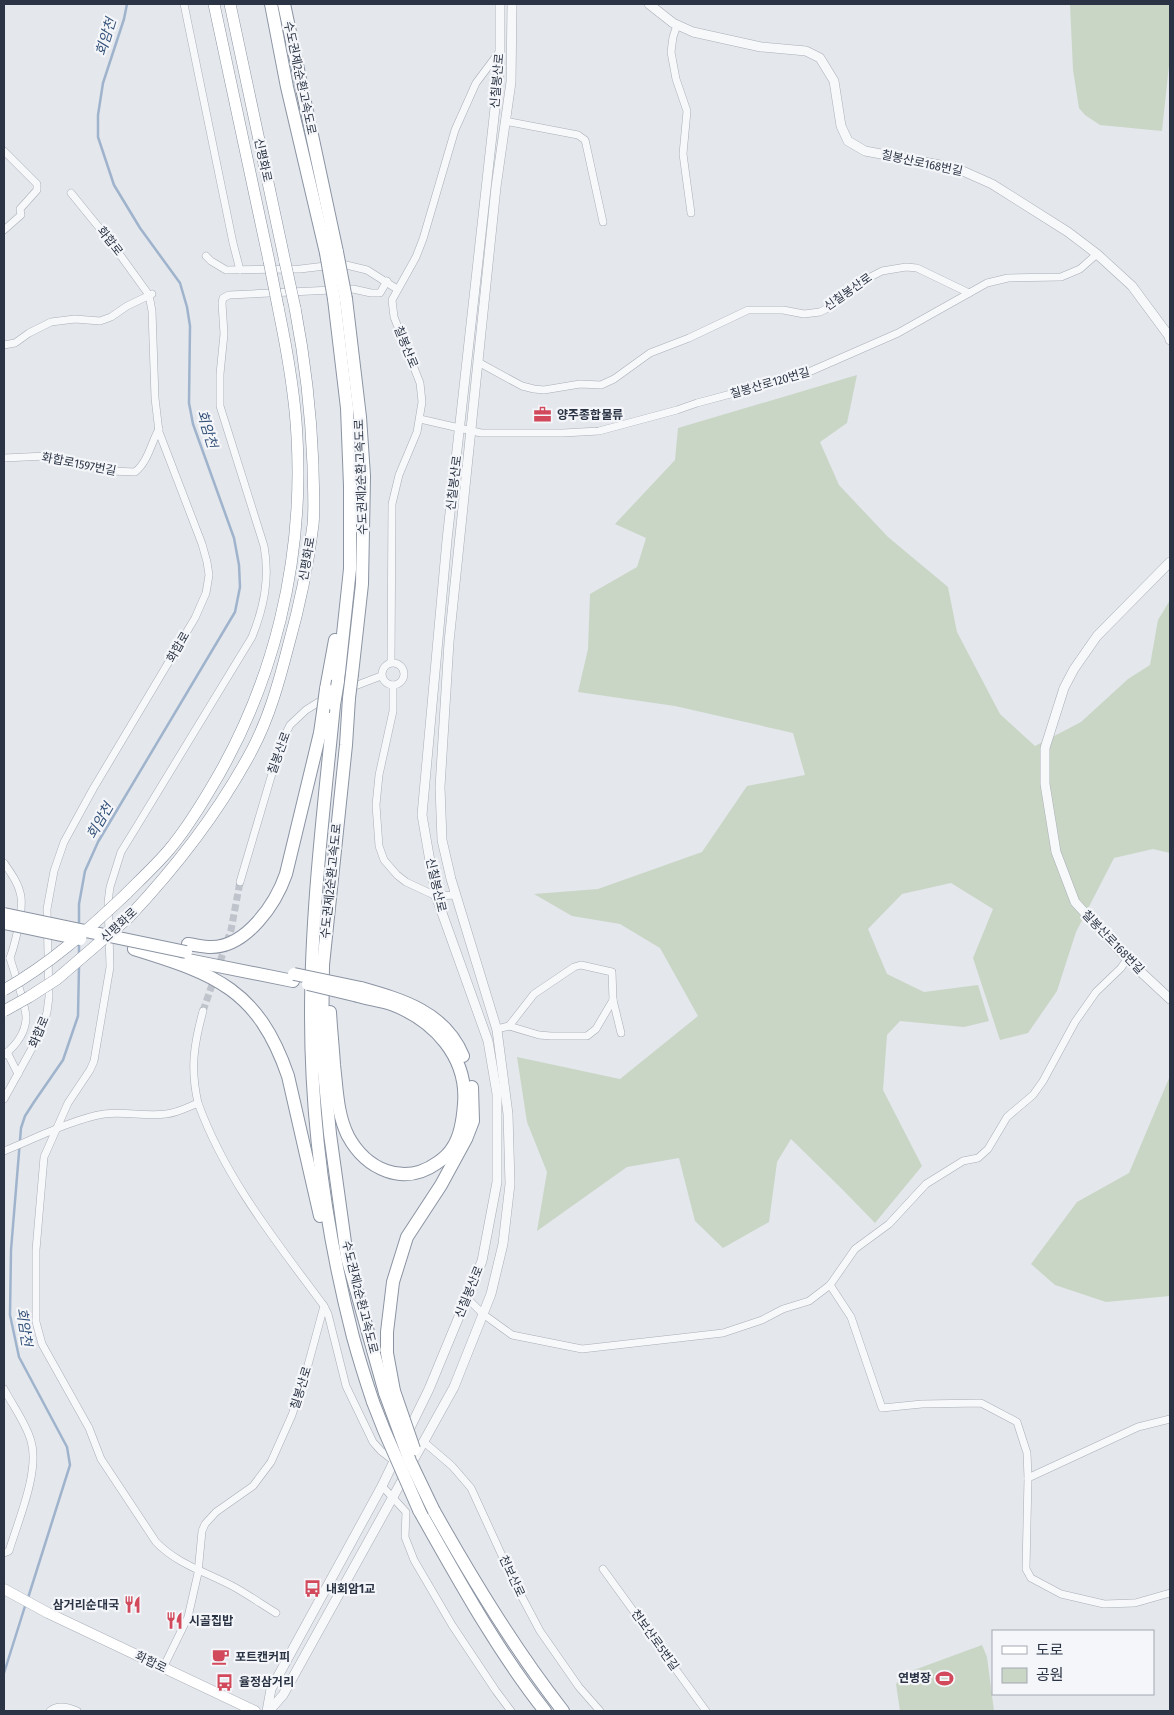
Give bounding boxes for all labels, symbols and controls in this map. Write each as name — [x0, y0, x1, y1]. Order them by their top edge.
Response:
water label: 회암천 — [92, 15, 120, 58]
street label: 수도권제2순환고속도로 — [281, 20, 319, 136]
street label: 신칠봉산로 — [488, 53, 506, 109]
street label: 신평화로 — [252, 137, 274, 183]
street label: 칠봉산로168번길 — [880, 148, 964, 178]
street label: 화합로 — [94, 224, 126, 258]
street label: 신칠봉산로 — [821, 270, 875, 314]
street label: 칠봉산로 — [391, 324, 421, 370]
street label: 칠봉산로120번길 — [728, 365, 812, 401]
office icon: 양주종합물류 — [533, 405, 553, 425]
water label: 회암천 — [193, 408, 221, 451]
place label: 양주종합물류 — [557, 408, 623, 422]
street label: 수도권제2순환고속도로 — [352, 419, 370, 535]
street label: 화합로1597번길 — [40, 450, 118, 478]
street label: 신칠봉산로 — [444, 455, 464, 511]
street label: 신평화로 — [296, 536, 318, 582]
street label: 화합로 — [164, 629, 192, 665]
street label: 칠봉산로 — [265, 730, 293, 776]
water label: 회암천 — [83, 799, 118, 842]
street label: 수도권제2순환고속도로 — [318, 823, 344, 939]
street label: 신칠봉산로 — [423, 857, 449, 913]
street label: 신평화로 — [98, 905, 140, 945]
street label: 칠봉산로168번길 — [1079, 907, 1147, 977]
street label: 화합로 — [26, 1014, 52, 1050]
street label: 수도권제2순환고속도로 — [339, 1239, 381, 1355]
street label: 신칠봉산로 — [452, 1264, 486, 1320]
water label: 회암천 — [13, 1307, 35, 1348]
street label: 칠봉산로 — [288, 1365, 314, 1411]
street label: 천보산로 — [496, 1553, 528, 1599]
bus stop icon: 내회암1교 — [302, 1579, 322, 1599]
place label: 내회암1교 — [326, 1582, 375, 1596]
restaurant icon: 삼거리순대국 — [123, 1595, 143, 1615]
place label: 삼거리순대국 — [53, 1598, 119, 1612]
street label: 천보산로5번길 — [628, 1607, 682, 1673]
restaurant icon: 시골집밥 — [165, 1611, 185, 1631]
place label: 시골집밥 — [189, 1614, 233, 1628]
legend — [992, 1630, 1154, 1695]
text: 도로 — [1036, 1641, 1064, 1659]
cafe icon: 포트캔커피 — [211, 1647, 231, 1667]
street label: 화합로 — [133, 1648, 169, 1676]
place label: 포트캔커피 — [235, 1650, 290, 1664]
text: 공원 — [1036, 1666, 1064, 1684]
sports icon: 연병장 — [935, 1668, 955, 1688]
place label: 연병장 — [898, 1671, 931, 1685]
bus stop icon: 율정삼거리 — [215, 1672, 235, 1692]
place label: 율정삼거리 — [239, 1675, 294, 1689]

